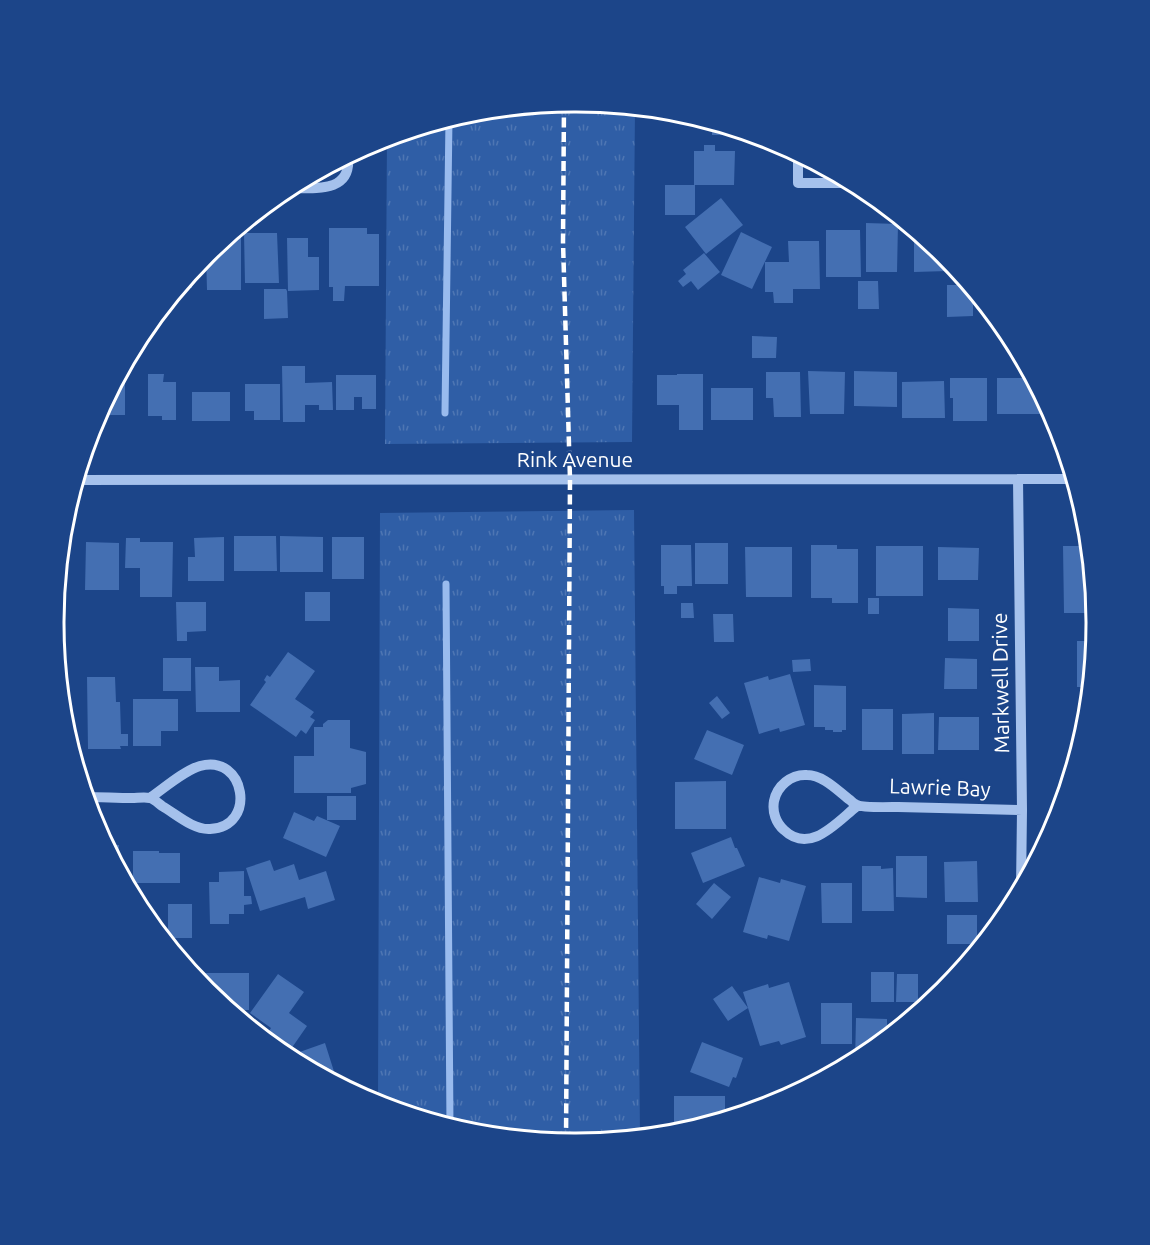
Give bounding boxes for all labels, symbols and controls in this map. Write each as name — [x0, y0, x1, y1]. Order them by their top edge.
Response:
street label: Rink Avenue — [517, 447, 633, 471]
street label: Markwell Drive — [987, 612, 1013, 754]
street label: Lawrie Bay — [889, 773, 991, 801]

